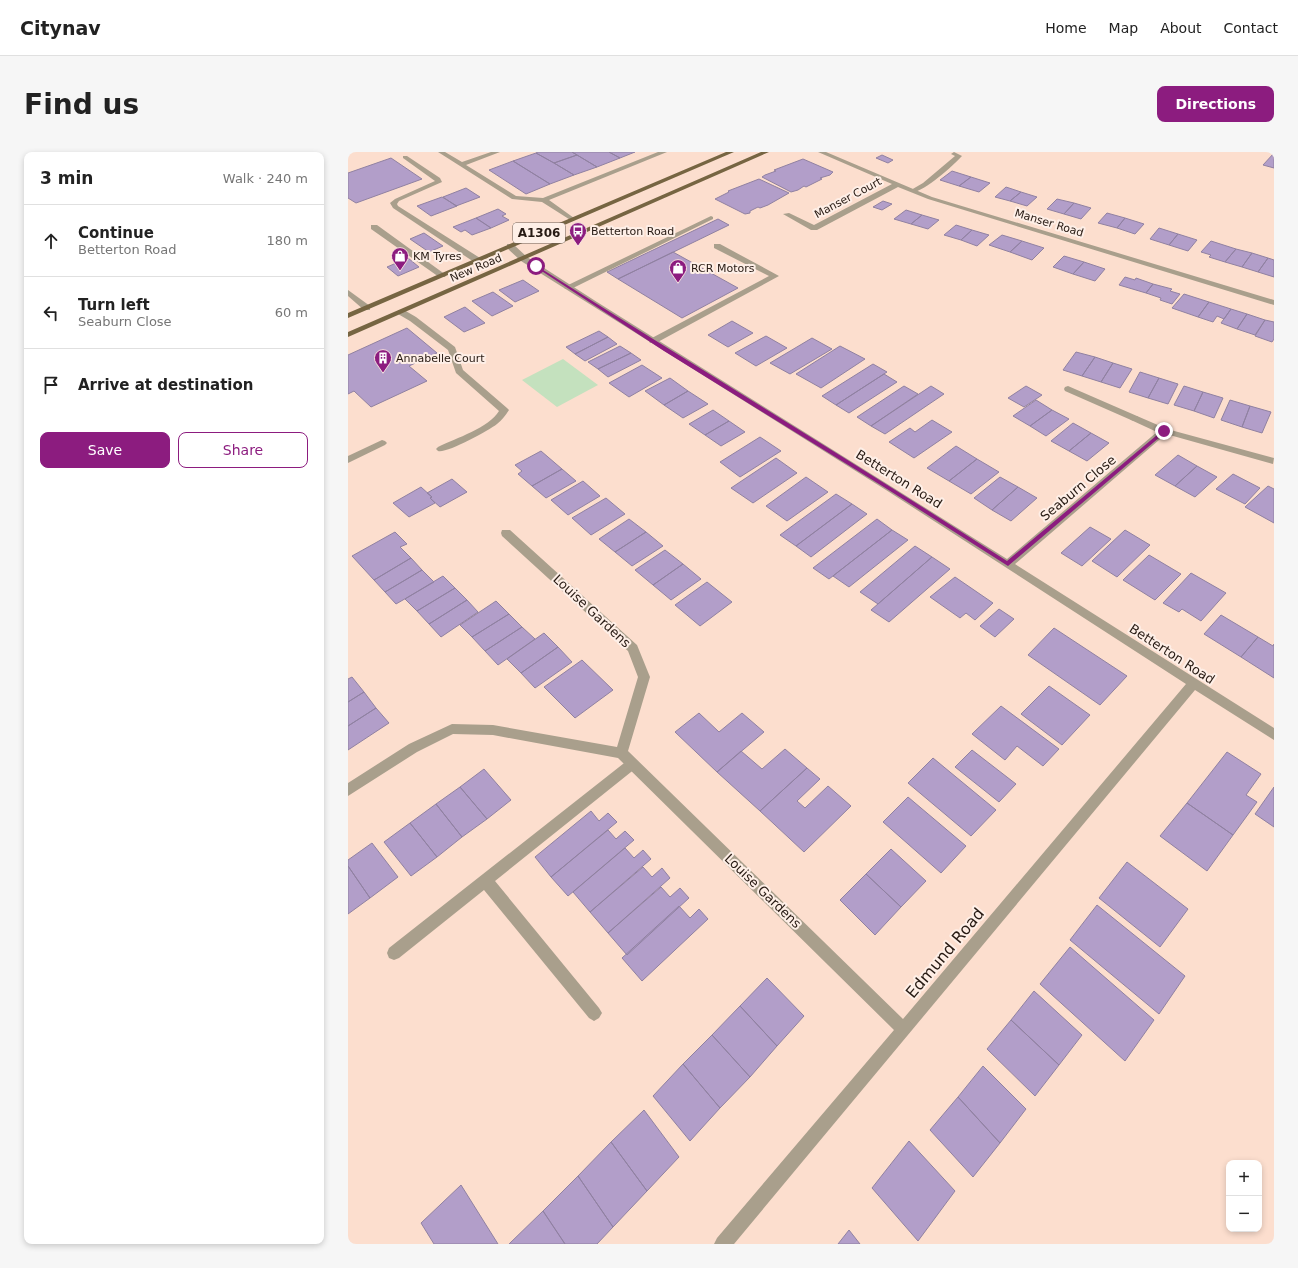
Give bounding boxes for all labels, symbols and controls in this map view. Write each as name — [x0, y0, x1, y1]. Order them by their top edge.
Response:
text: Citynav — [20, 17, 101, 39]
text: Home — [1045, 20, 1087, 36]
text: Map — [1109, 20, 1138, 36]
text: About — [1160, 20, 1202, 36]
text: Contact — [1224, 20, 1278, 36]
button: Directions — [1157, 86, 1274, 122]
text: Find us — [24, 88, 139, 121]
text: 3 min — [40, 168, 93, 188]
text: Walk · 240 m — [223, 171, 308, 186]
street label: Manser Court — [812, 175, 884, 221]
street label: Manser Road — [1013, 206, 1085, 240]
bus stop icon: Betterton Road — [568, 221, 588, 246]
road number: A1306 — [513, 223, 565, 243]
text: Continue — [78, 224, 154, 242]
place label: Betterton Road — [591, 225, 674, 238]
icon: ahead — [40, 230, 62, 252]
text: 180 m — [266, 233, 308, 248]
text: Betterton Road — [78, 242, 177, 257]
shop icon: KM Tyres — [390, 246, 410, 271]
place label: KM Tyres — [413, 250, 462, 263]
street label: New Road — [448, 251, 504, 285]
route start — [527, 257, 545, 275]
shop icon: RCR Motors — [668, 258, 688, 283]
place label: RCR Motors — [691, 262, 755, 275]
text: Turn left — [78, 296, 150, 314]
icon: left — [40, 302, 62, 324]
text: 60 m — [275, 305, 308, 320]
text: Seaburn Close — [78, 314, 172, 329]
building icon: Annabelle Court — [373, 348, 393, 373]
place label: Annabelle Court — [396, 352, 485, 365]
icon: arrive — [40, 374, 62, 396]
text: Arrive at destination — [78, 376, 253, 394]
route end — [1155, 422, 1173, 440]
button: Save — [40, 432, 170, 468]
button: Share — [178, 432, 308, 468]
street label: Betterton Road — [853, 447, 945, 511]
street label: Seaburn Close — [1037, 452, 1119, 524]
street label: Louise Gardens — [550, 571, 634, 651]
street label: Betterton Road — [1127, 621, 1217, 687]
street label: Louise Gardens — [722, 851, 804, 931]
street label: Edmund Road — [902, 904, 988, 1002]
map controls — [1226, 1160, 1262, 1232]
button: + — [1226, 1160, 1262, 1196]
button: − — [1226, 1196, 1262, 1232]

